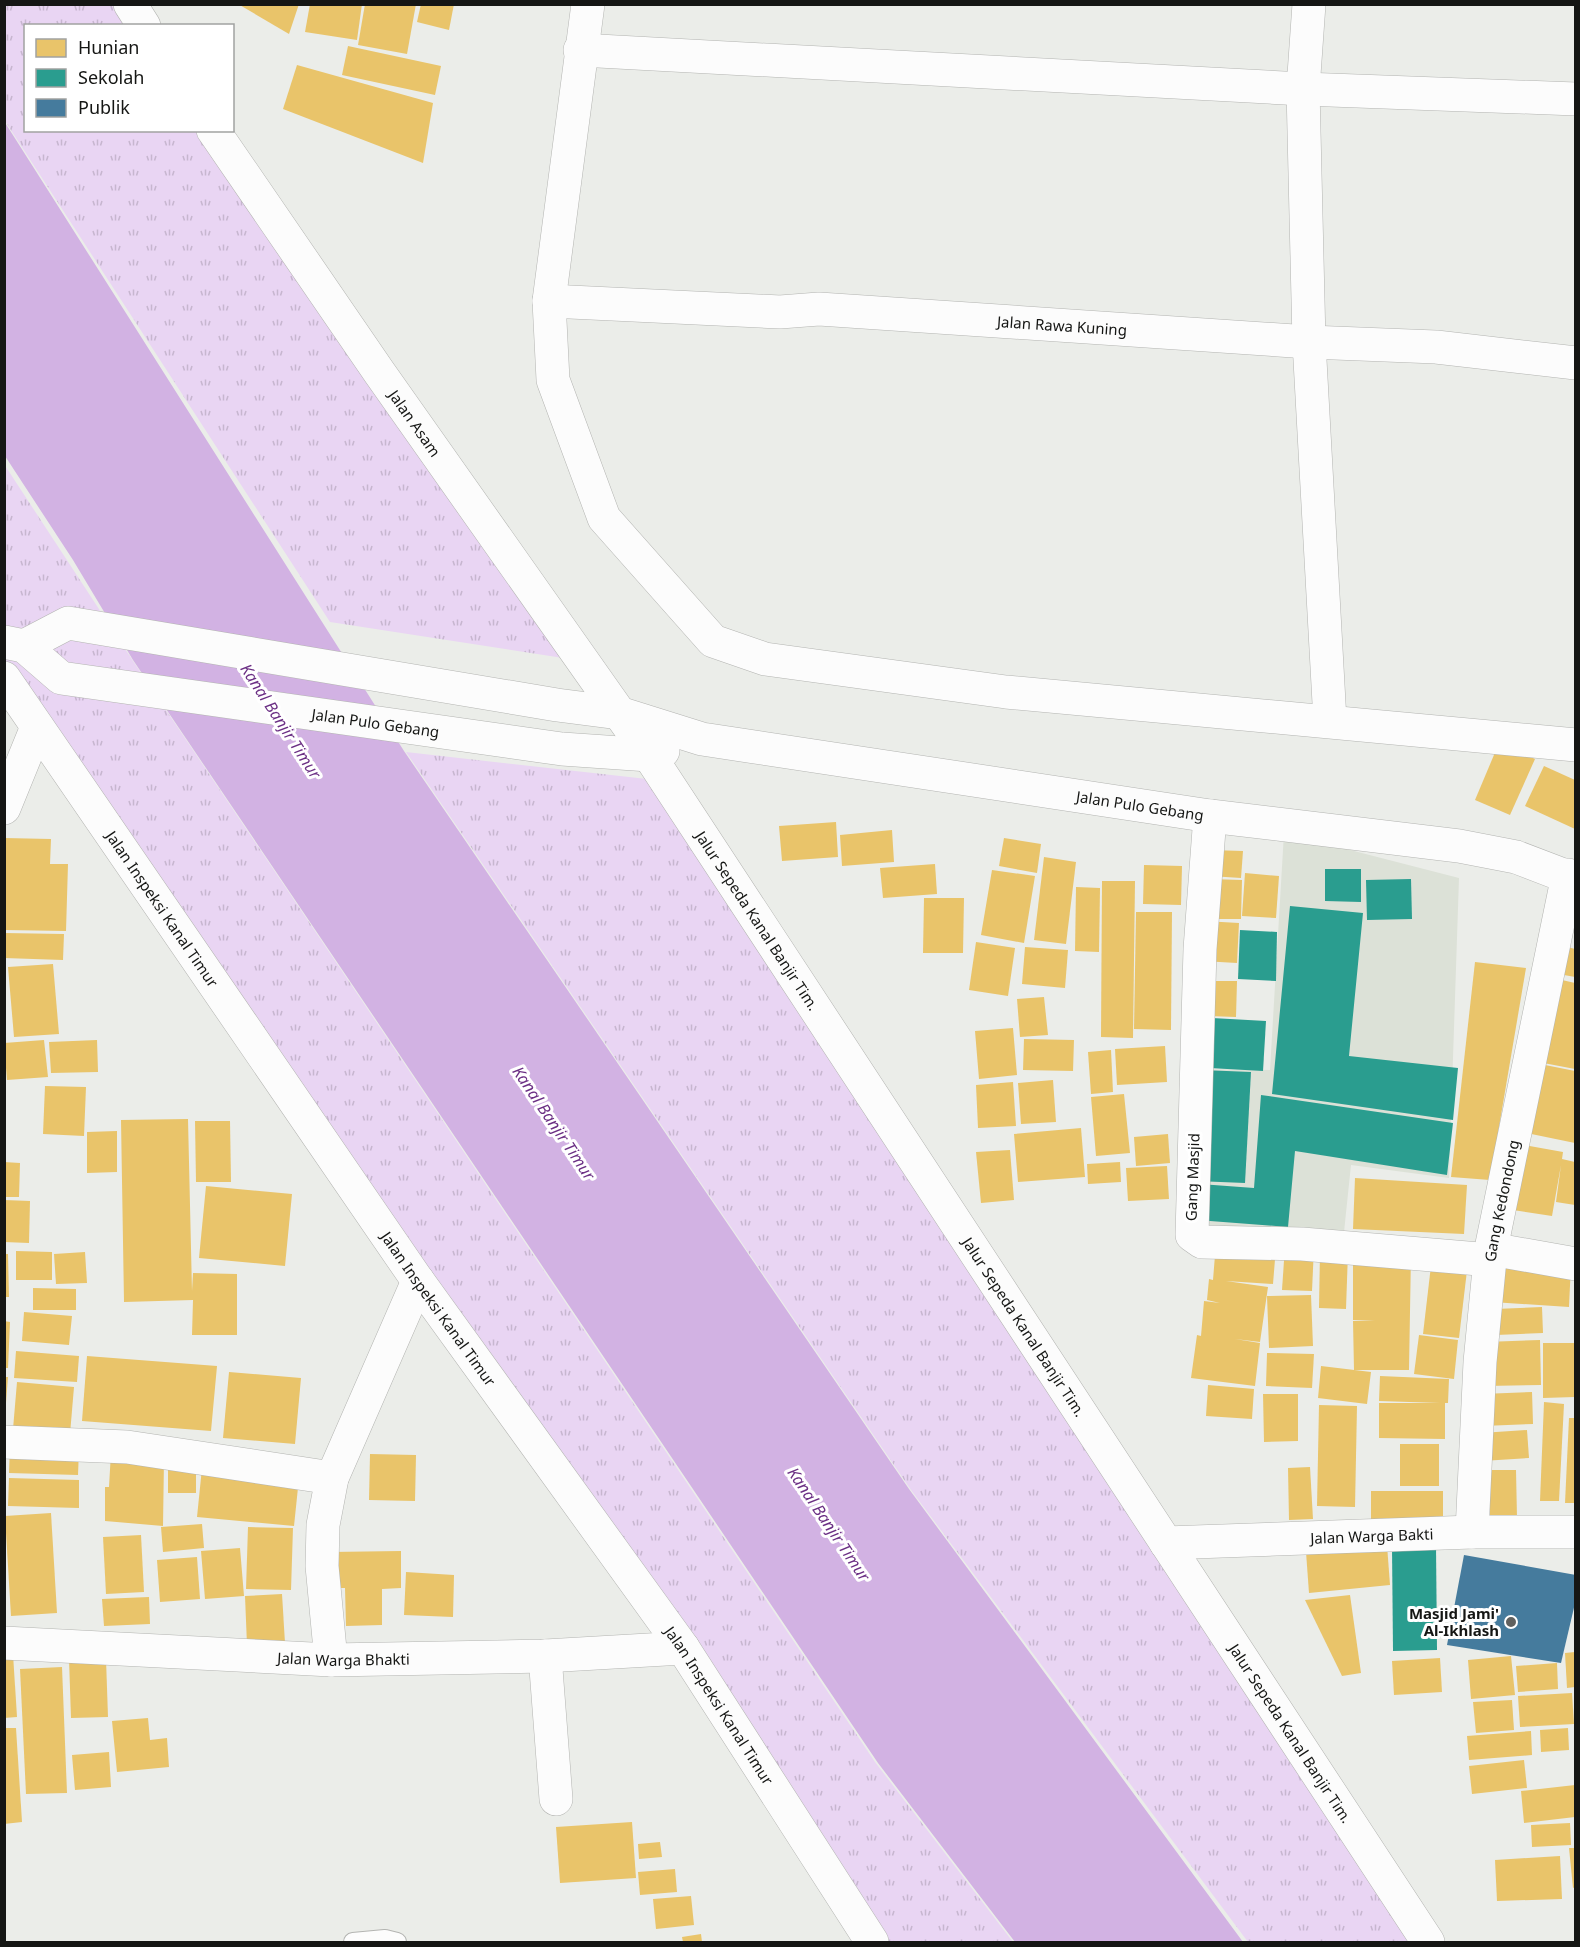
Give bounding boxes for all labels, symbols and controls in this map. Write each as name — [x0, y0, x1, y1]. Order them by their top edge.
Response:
legend — [24, 24, 234, 132]
text: Hunian — [78, 35, 139, 59]
text: Sekolah — [78, 65, 144, 89]
text: Publik — [78, 95, 130, 119]
street label: Jalan Rawa Kuning — [994, 311, 1128, 340]
street label: Jalan Asam — [383, 384, 445, 460]
water label: Kanal Banjir Timur — [235, 659, 327, 783]
street label: Jalan Pulo Gebang — [308, 703, 441, 742]
street label: Jalan Pulo Gebang — [1073, 786, 1205, 825]
street label: Jalan Inspeksi Kanal Timur — [101, 825, 223, 991]
street label: Jalur Sepeda Kanal Banjir Tim. — [690, 825, 824, 1014]
water label: Kanal Banjir Timur — [508, 1062, 601, 1185]
street label: Gang Masjid — [1180, 1133, 1204, 1221]
street label: Gang Kedondong — [1480, 1138, 1523, 1263]
street label: Jalan Inspeksi Kanal Timur — [376, 1226, 501, 1390]
street label: Jalur Sepeda Kanal Banjir Tim. — [957, 1232, 1090, 1420]
water label: Kanal Banjir Timur — [783, 1463, 876, 1586]
street label: Jalan Warga Bakti — [1308, 1523, 1434, 1548]
place label: Masjid Jami' Al-Ikhlash — [1409, 1603, 1499, 1640]
marker: Masjid Jami' Al-Ikhlash — [1504, 1615, 1518, 1629]
street label: Jalan Inspeksi Kanal Timur — [659, 1620, 778, 1788]
street label: Jalur Sepeda Kanal Banjir Tim. — [1224, 1638, 1357, 1827]
street label: Jalan Warga Bhakti — [275, 1647, 410, 1670]

